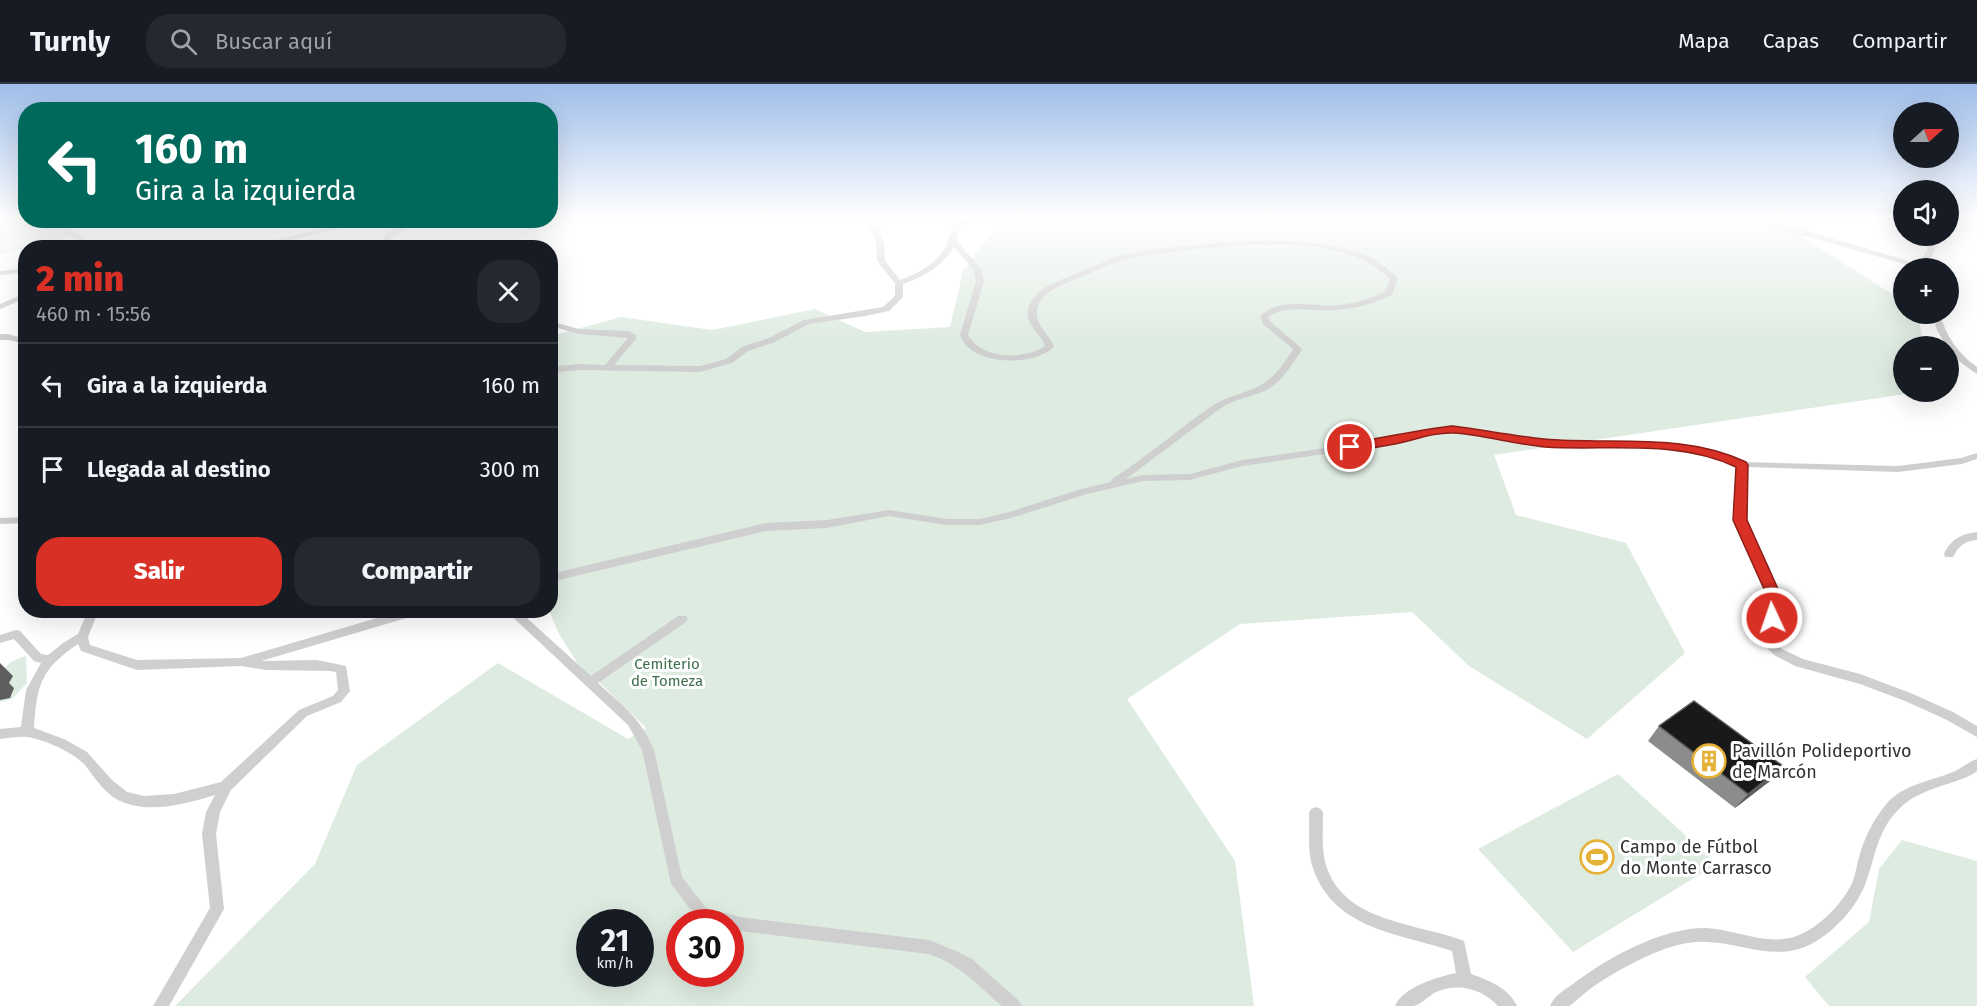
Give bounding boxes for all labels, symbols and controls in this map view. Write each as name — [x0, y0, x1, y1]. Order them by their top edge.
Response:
search box — [146, 14, 566, 68]
text: Turnly — [30, 25, 110, 58]
icon: search — [167, 25, 200, 58]
text: Buscar aquí — [215, 28, 332, 55]
text: Mapa — [1678, 28, 1730, 54]
text: Capas — [1763, 28, 1819, 54]
text: Compartir — [1852, 28, 1947, 54]
north arrow — [1893, 102, 1959, 168]
map controls — [1893, 102, 1959, 402]
text: 160 m — [135, 124, 248, 174]
icon: left — [36, 126, 114, 204]
text: Gira a la izquierda — [135, 175, 356, 207]
button: sound — [1893, 180, 1959, 246]
text: 2 min — [36, 257, 124, 301]
button: + — [1893, 258, 1959, 324]
button: close — [477, 260, 540, 323]
text: 460 m · 15:56 — [36, 302, 151, 326]
button: − — [1893, 336, 1959, 402]
icon: left — [36, 369, 69, 402]
text: Gira a la izquierda — [87, 372, 267, 399]
text: 160 m — [482, 372, 540, 399]
pin — [1324, 421, 1375, 472]
icon: arrive — [1333, 430, 1366, 463]
icon: arrive — [36, 453, 69, 486]
text: Llegada al destino — [87, 456, 271, 483]
text: 300 m — [480, 456, 540, 483]
button: Salir — [36, 537, 282, 606]
button: Compartir — [294, 537, 540, 606]
position arrow — [1740, 586, 1804, 650]
park label: Cemiterio de Tomeza — [631, 655, 703, 690]
place label: Pavillón Polideportivo de Marcón — [1732, 740, 1912, 783]
building icon: Pavillón Polideportivo de Marcón — [1691, 743, 1727, 779]
place label: Campo de Fútbol do Monte Carrasco — [1620, 836, 1772, 879]
sports icon: Campo de Fútbol do Monte Carrasco — [1579, 839, 1615, 875]
speed limit sign: 30 — [666, 909, 744, 987]
text: 21 — [601, 923, 629, 959]
text: km/h — [596, 954, 634, 972]

